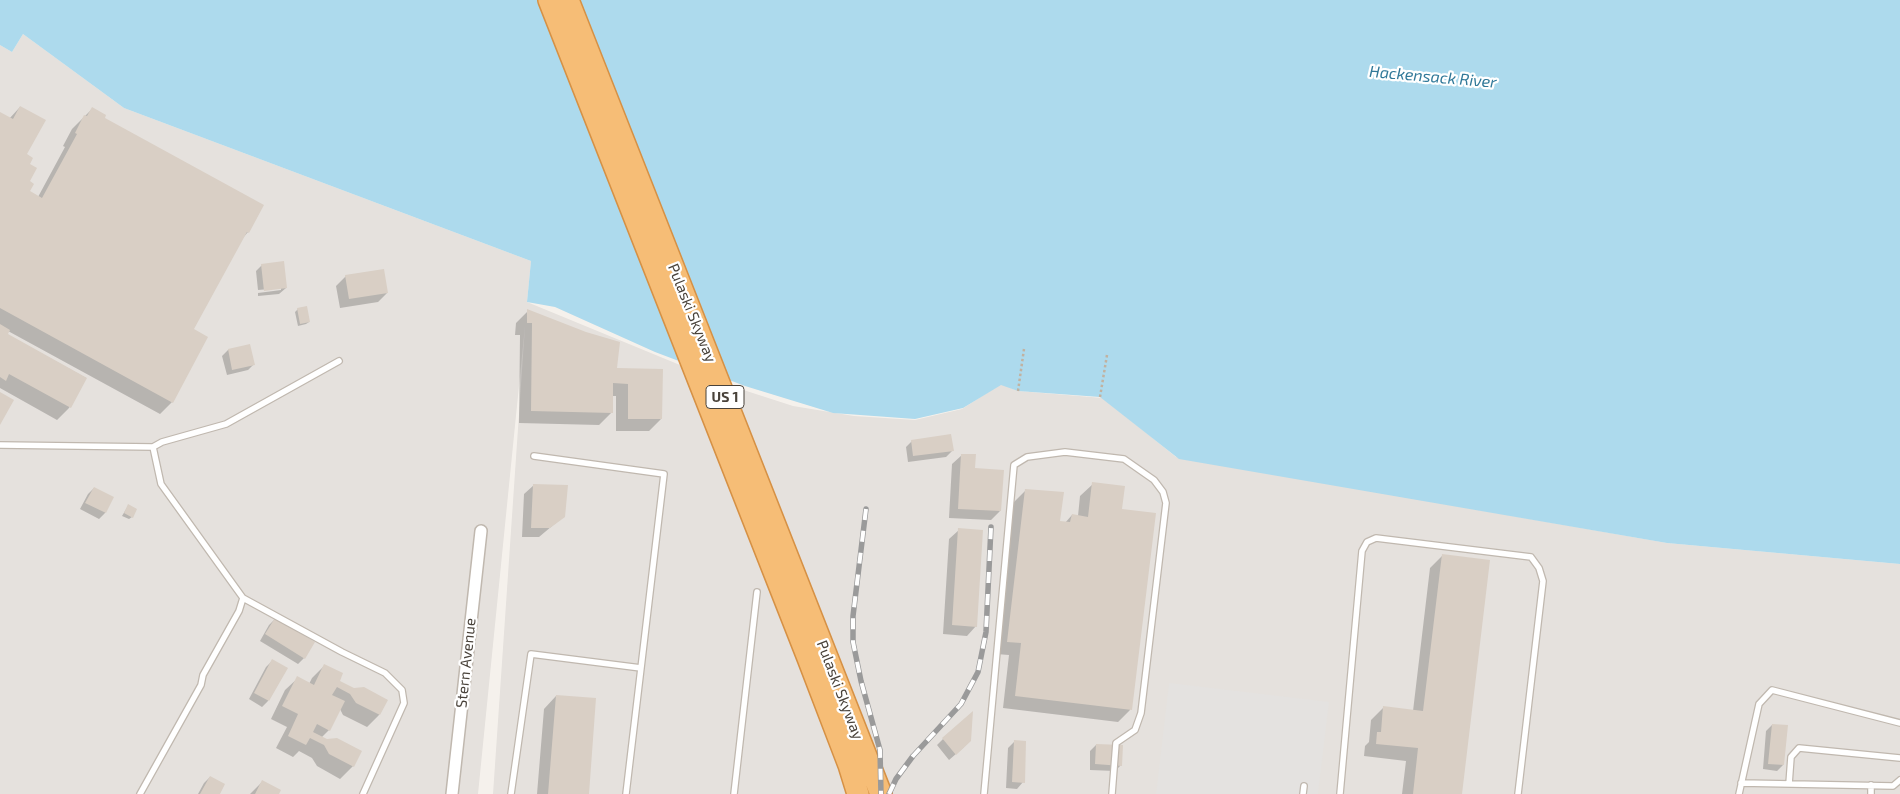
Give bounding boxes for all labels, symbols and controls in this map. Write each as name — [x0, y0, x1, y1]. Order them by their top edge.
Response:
water label: Hackensack River — [1368, 62, 1498, 92]
street label: Pulaski Skyway — [664, 261, 720, 365]
road number: US 1 — [706, 386, 744, 408]
street label: Stern Avenue — [452, 617, 480, 709]
street label: Pulaski Skyway — [813, 638, 867, 742]

